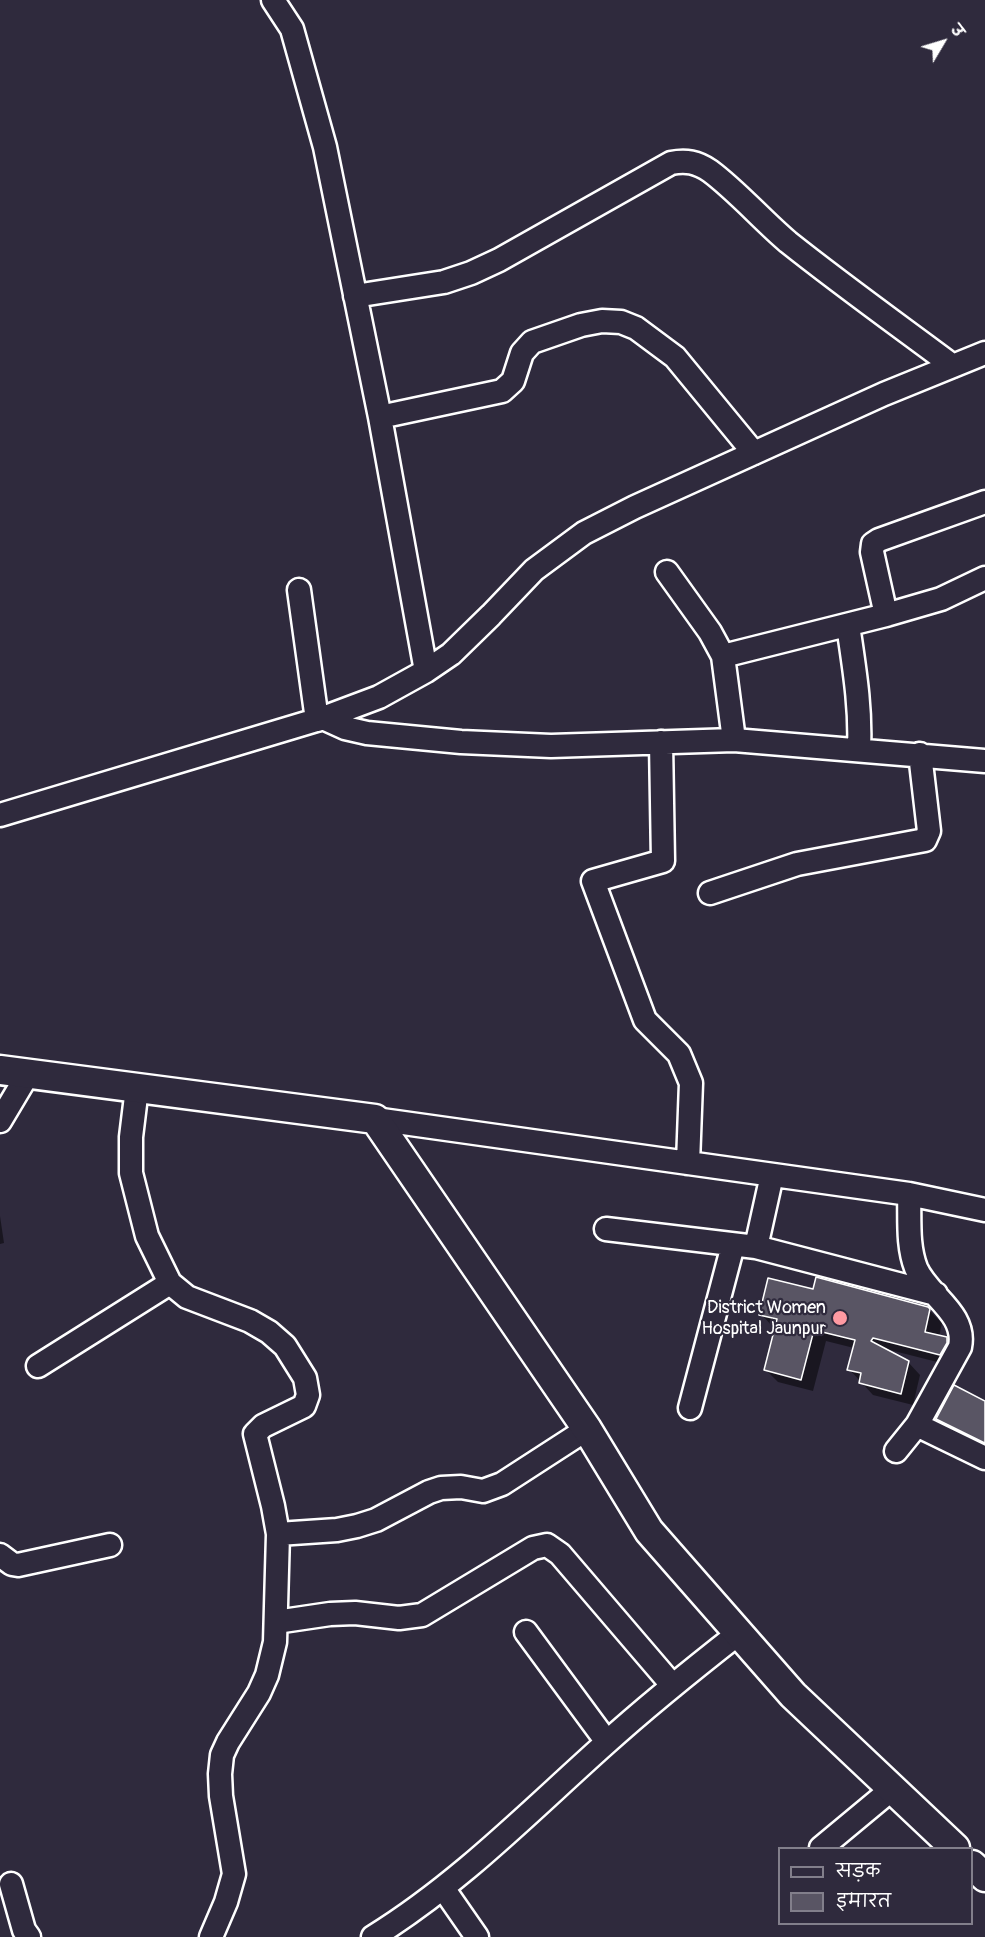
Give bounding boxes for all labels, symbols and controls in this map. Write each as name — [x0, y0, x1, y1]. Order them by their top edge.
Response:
north arrow — [913, 12, 973, 72]
text: उ — [946, 21, 968, 41]
place label: District Women Hospital Jaunpur — [702, 1297, 826, 1340]
marker: District Women Hospital Jaunpur — [831, 1309, 849, 1327]
legend — [778, 1847, 973, 1925]
text: सड़क — [836, 1860, 880, 1883]
text: इमारत — [836, 1890, 891, 1913]

